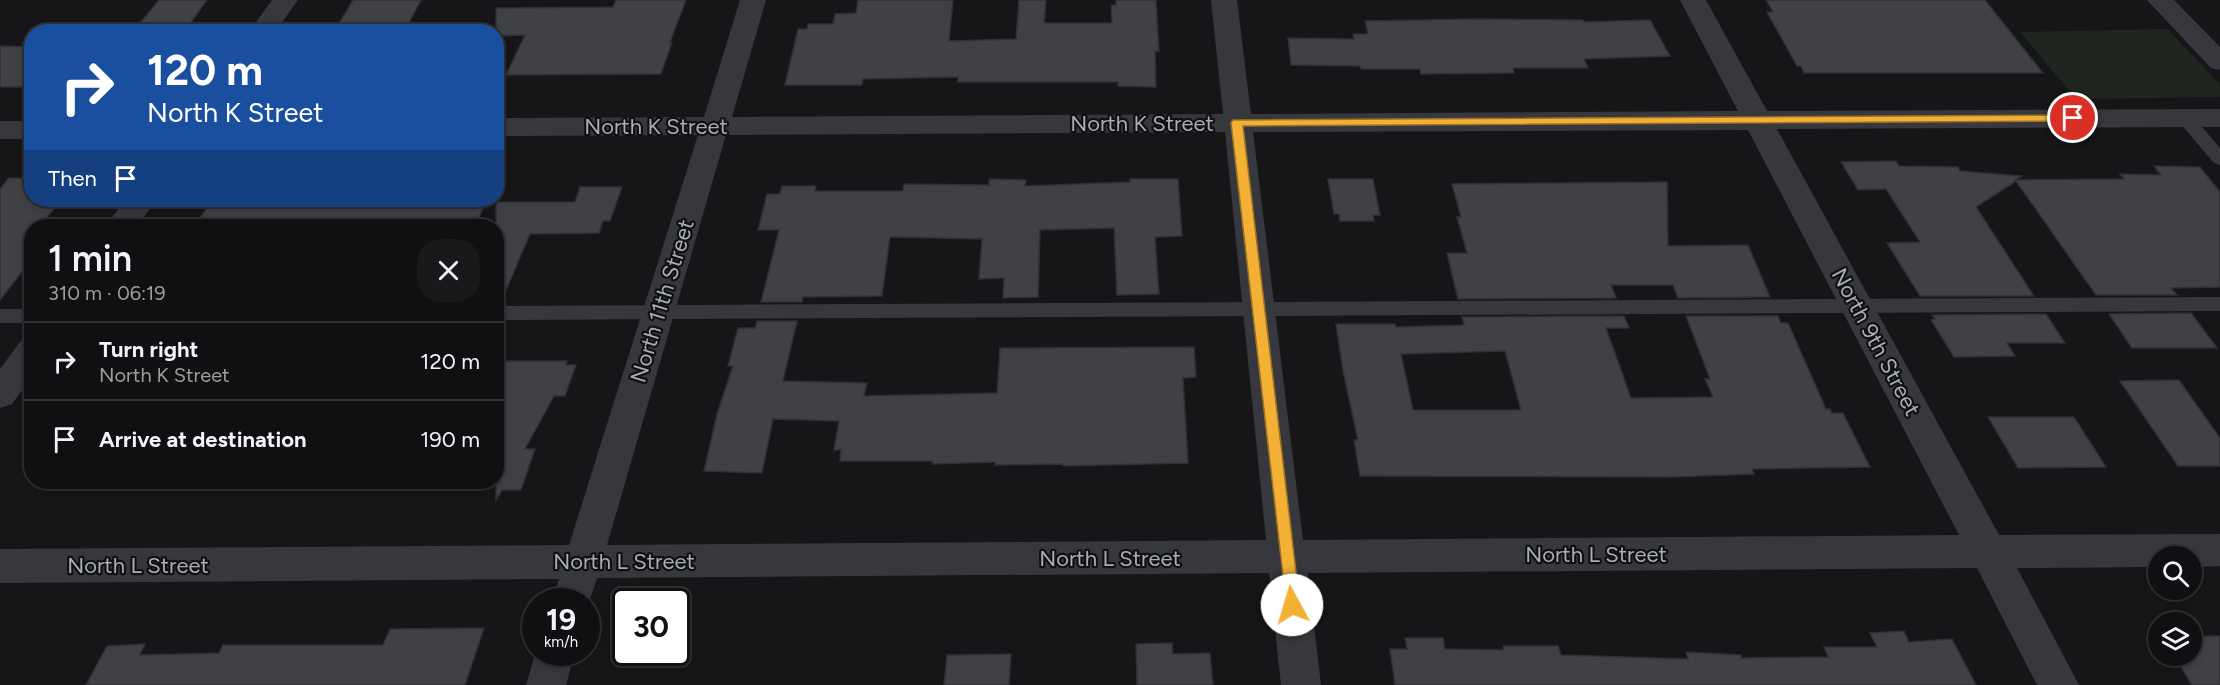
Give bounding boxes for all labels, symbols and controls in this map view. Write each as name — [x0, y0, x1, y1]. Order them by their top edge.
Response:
text: 120 m — [147, 45, 263, 96]
icon: right — [48, 48, 126, 126]
pin — [2047, 92, 2098, 143]
text: North K Street — [147, 96, 323, 129]
icon: arrive — [2056, 101, 2089, 134]
street label: North K Street — [1070, 110, 1214, 137]
street label: North K Street — [584, 113, 728, 140]
icon: arrive — [109, 162, 142, 195]
text: Then — [48, 165, 97, 192]
street label: North 11th Street — [624, 216, 700, 386]
text: 1 min — [48, 237, 132, 280]
button: close — [417, 239, 480, 302]
street label: North 9th Street — [1826, 264, 1926, 420]
text: 310 m · 06:19 — [48, 281, 166, 305]
text: Turn right — [99, 336, 198, 363]
icon: right — [48, 345, 81, 378]
text: 120 m — [420, 348, 480, 375]
text: North K Street — [99, 363, 230, 387]
icon: arrive — [48, 423, 81, 456]
text: Arrive at destination — [99, 426, 307, 453]
text: 190 m — [420, 426, 480, 453]
street label: North L Street — [1525, 541, 1667, 568]
street label: North L Street — [1039, 545, 1181, 572]
map controls — [2148, 546, 2202, 666]
button: search — [2148, 546, 2202, 600]
street label: North L Street — [553, 548, 695, 575]
street label: North L Street — [67, 552, 209, 579]
position arrow — [1260, 573, 1324, 637]
speed limit sign: 30 — [612, 588, 690, 666]
text: 19 — [546, 601, 576, 638]
button: layers — [2148, 612, 2202, 666]
text: km/h — [544, 633, 578, 651]

